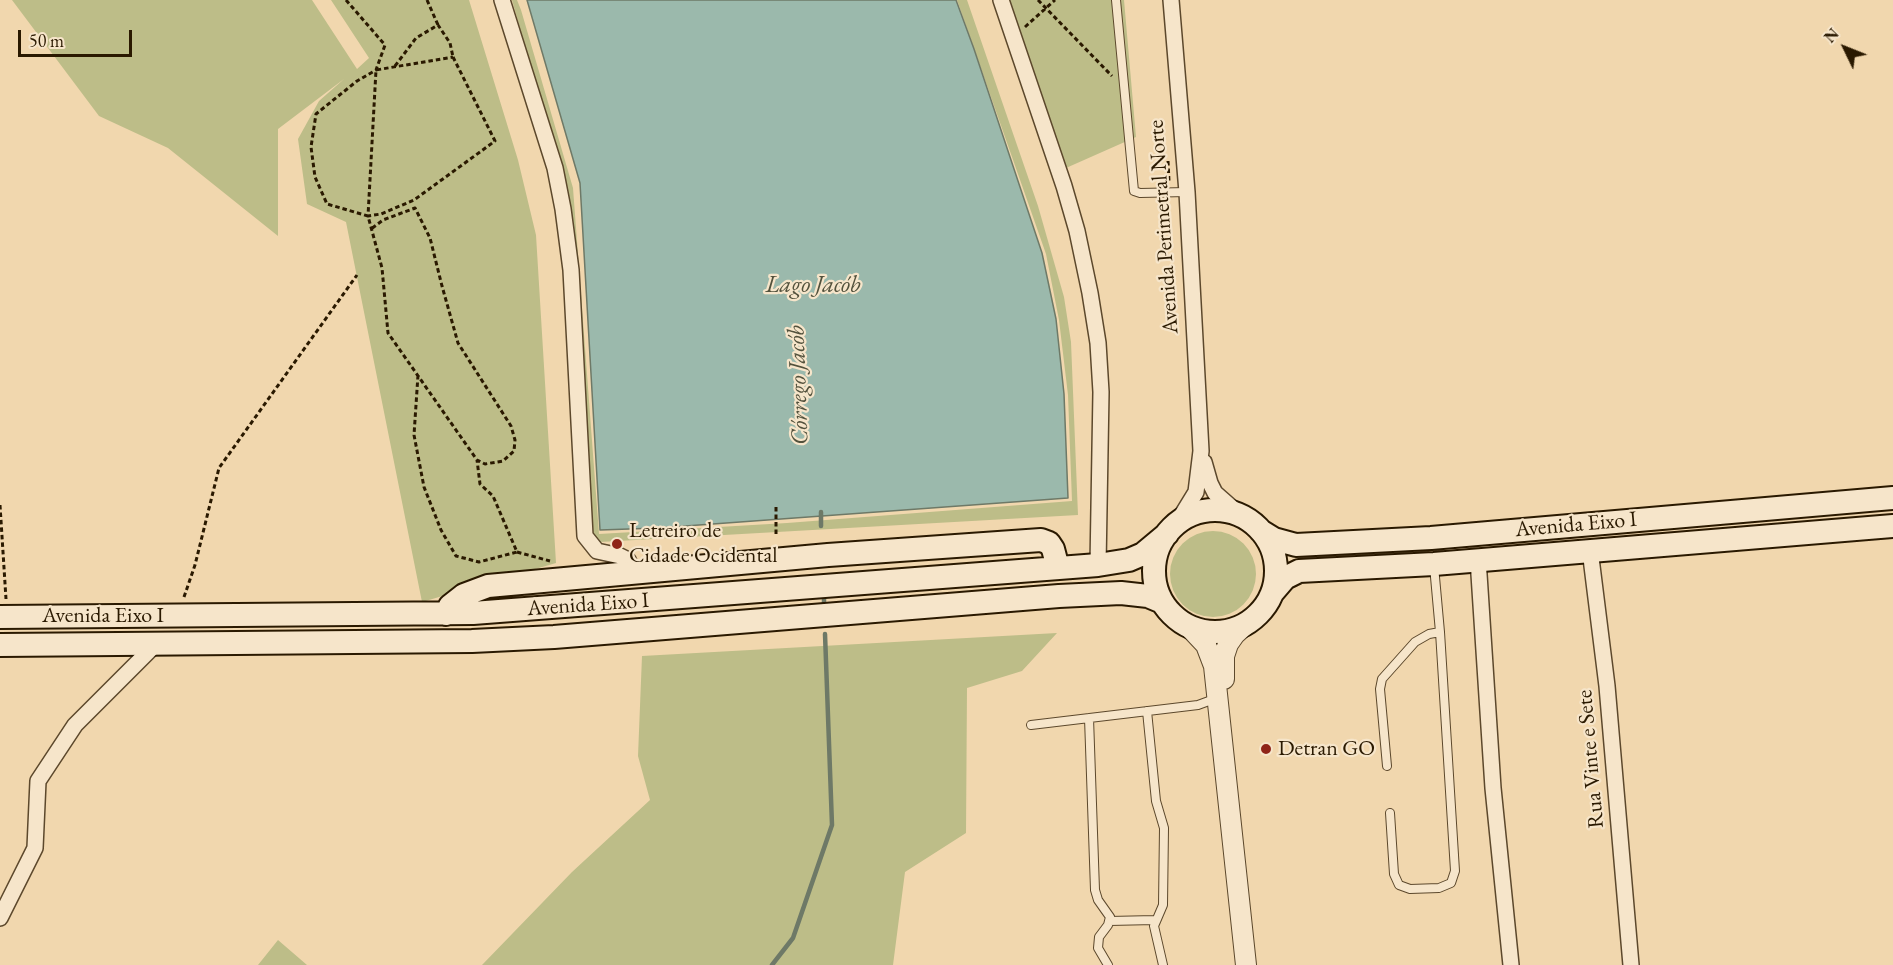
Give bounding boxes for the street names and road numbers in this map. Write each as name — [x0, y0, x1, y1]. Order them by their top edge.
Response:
street label: Avenida Perimetral Norte — [1143, 119, 1185, 335]
street label: Avenida Eixo I — [1514, 507, 1638, 543]
street label: Avenida Eixo I — [526, 588, 650, 622]
street label: Avenida Eixo I — [42, 603, 164, 629]
street label: Rua Vinte e Sete — [1572, 689, 1610, 829]

